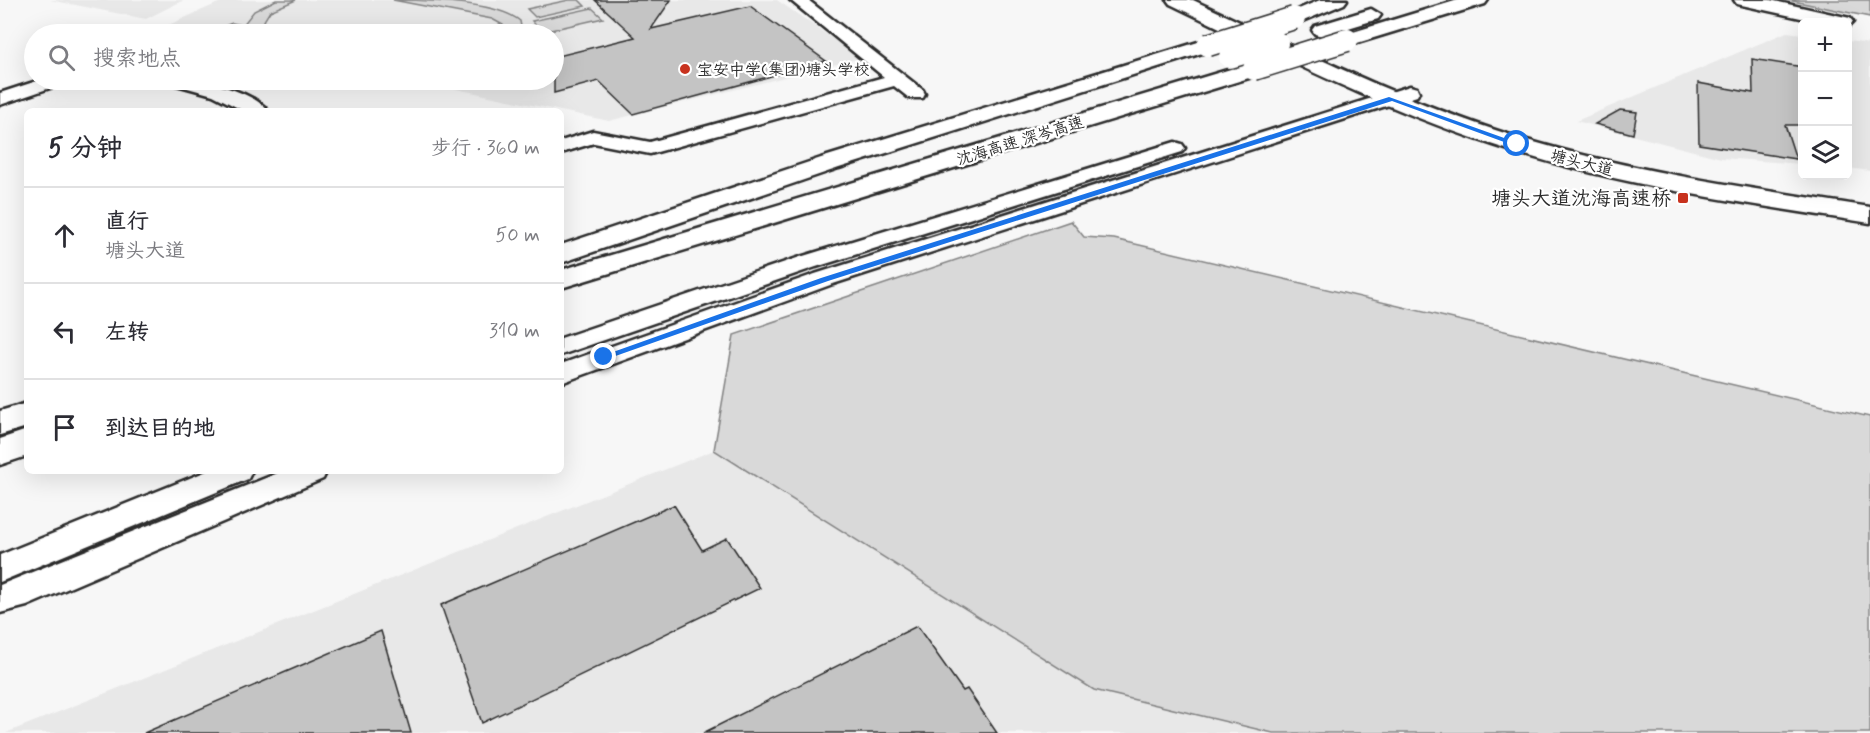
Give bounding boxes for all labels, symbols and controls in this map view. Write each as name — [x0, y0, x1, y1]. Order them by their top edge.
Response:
map controls — [1798, 18, 1852, 180]
button: + — [1798, 18, 1852, 72]
search box — [24, 24, 564, 90]
icon: search — [45, 41, 78, 74]
text: 搜索地点 — [93, 45, 181, 73]
place label: 宝安中学(集团)塘头学校 — [697, 60, 870, 81]
marker: 宝安中学(集团)塘头学校 — [678, 62, 692, 76]
button: − — [1798, 72, 1852, 126]
street label: 沈海高速 深岑高速 — [954, 112, 1087, 171]
button: layers — [1798, 126, 1852, 180]
route start — [1503, 130, 1529, 156]
text: 5 分钟 — [48, 132, 123, 166]
text: 步行 · 360 m — [431, 135, 540, 162]
street label: 塘头大道 — [1548, 146, 1615, 181]
place label: 塘头大道沈海高速桥 — [1491, 186, 1671, 213]
marker: 塘头大道沈海高速桥 — [1676, 191, 1690, 205]
text: 直行 — [105, 208, 149, 236]
icon: ahead — [48, 219, 81, 252]
text: 50 m — [495, 222, 540, 249]
text: 塘头大道 — [105, 238, 185, 265]
icon: left — [48, 315, 81, 348]
text: 310 m — [489, 318, 540, 345]
text: 左转 — [105, 319, 149, 347]
route end — [590, 343, 616, 369]
icon: arrive — [48, 411, 81, 444]
text: 到达目的地 — [105, 415, 215, 443]

